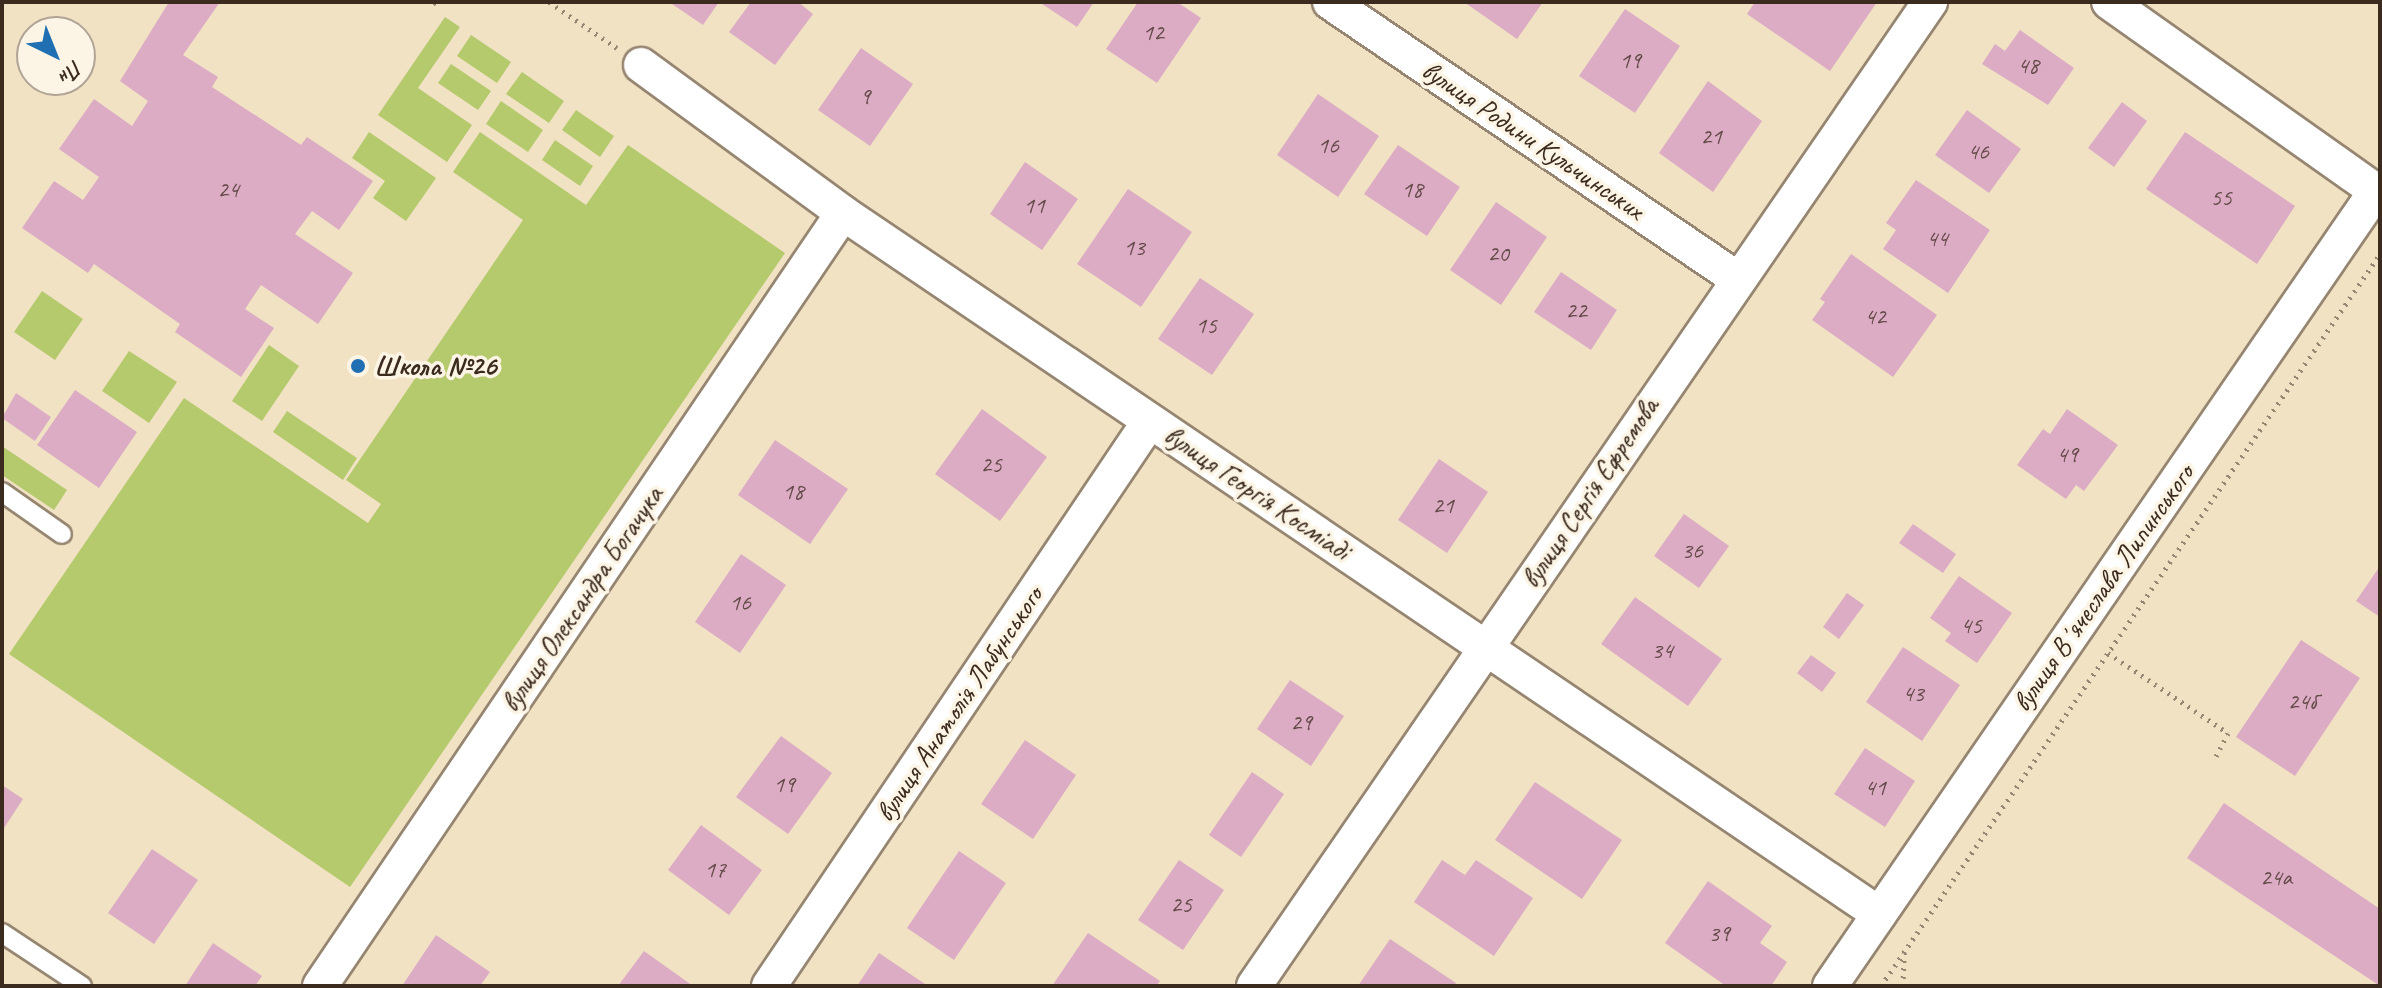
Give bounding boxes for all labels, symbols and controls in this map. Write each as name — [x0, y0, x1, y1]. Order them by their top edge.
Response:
north arrow — [16, 16, 96, 96]
house number: 12 — [1142, 19, 1164, 47]
house number: 19 — [1619, 47, 1641, 75]
house number: 48 — [2017, 52, 2039, 80]
text: Пн — [53, 54, 89, 90]
street label: вулиця Родини Кульчинських — [1416, 54, 1650, 226]
house number: 9 — [860, 83, 870, 111]
house number: 21 — [1700, 123, 1722, 151]
house number: 16 — [1317, 132, 1339, 160]
house number: 46 — [1967, 138, 1989, 166]
house number: 24 — [217, 176, 239, 204]
house number: 18 — [1401, 176, 1423, 204]
house number: 55 — [2210, 184, 2232, 212]
house number: 11 — [1023, 192, 1045, 220]
house number: 44 — [1926, 225, 1948, 253]
house number: 13 — [1123, 234, 1145, 262]
house number: 20 — [1487, 240, 1509, 268]
house number: 22 — [1565, 297, 1587, 325]
house number: 42 — [1864, 303, 1886, 331]
house number: 15 — [1195, 312, 1217, 340]
place label: Школа №26 — [374, 349, 496, 383]
marker: Школа №26 — [349, 357, 367, 375]
street label: вулиця Сергія Єфремова — [1514, 392, 1666, 594]
street label: вулиця Георгія Косміаді — [1158, 419, 1356, 567]
house number: 49 — [2056, 441, 2078, 469]
house number: 25 — [980, 451, 1002, 479]
street label: вулиця Вʼячеслава Липинського — [2005, 458, 2201, 718]
house number: 18 — [782, 478, 804, 506]
street label: вулиця Олександра Богачука — [494, 480, 670, 718]
house number: 21 — [1432, 492, 1454, 520]
house number: 36 — [1681, 537, 1703, 565]
street label: вулиця Анатолія Лабунського — [868, 580, 1050, 828]
house number: 16 — [729, 589, 751, 617]
house number: 45 — [1960, 612, 1982, 640]
house number: 34 — [1651, 637, 1673, 665]
house number: 43 — [1902, 680, 1924, 708]
house number: 24б — [2288, 688, 2316, 716]
house number: 29 — [1290, 709, 1312, 737]
house number: 19 — [773, 771, 795, 799]
house number: 41 — [1864, 774, 1886, 802]
house number: 17 — [704, 856, 726, 884]
house number: 24а — [2260, 864, 2292, 892]
house number: 25 — [1170, 891, 1192, 919]
house number: 39 — [1708, 920, 1730, 948]

